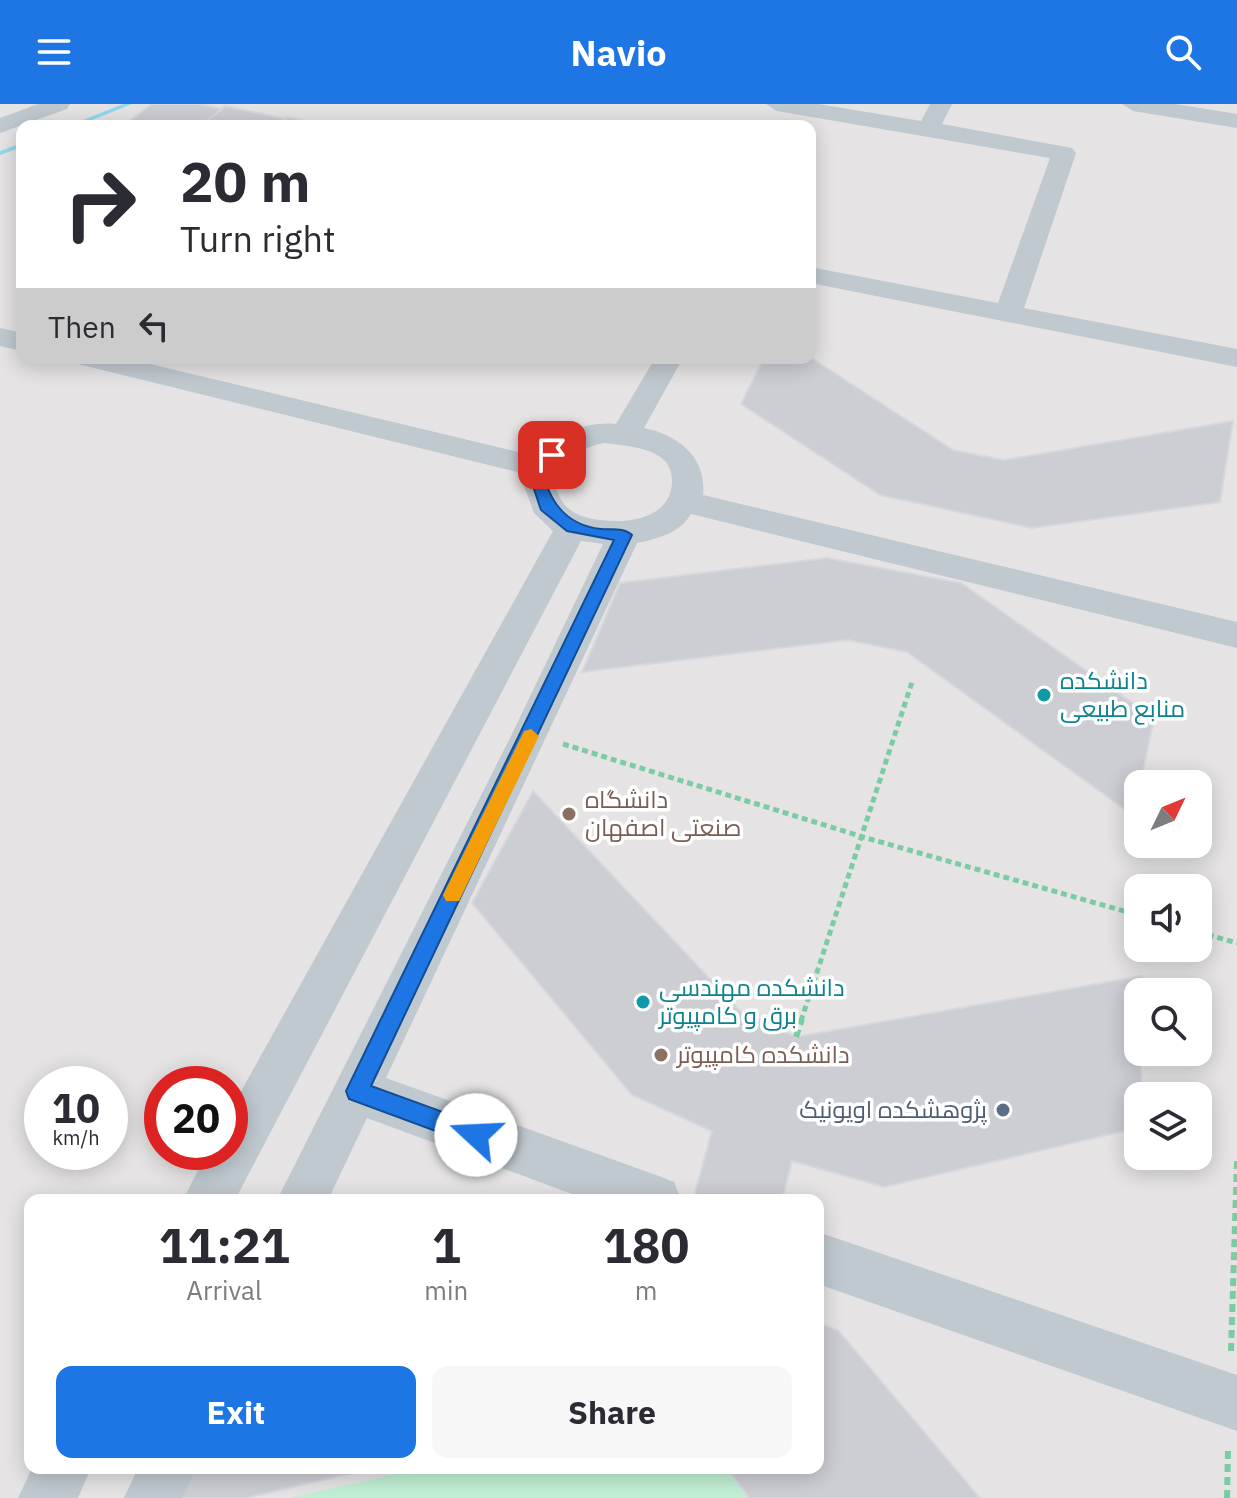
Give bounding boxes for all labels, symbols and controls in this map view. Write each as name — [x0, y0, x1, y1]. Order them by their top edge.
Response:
text: Navio — [570, 29, 667, 76]
icon: menu — [32, 30, 76, 74]
icon: search — [1161, 30, 1205, 74]
text: 20 m — [180, 145, 310, 217]
icon: right — [48, 152, 152, 256]
text: Turn right — [180, 215, 336, 262]
icon: left — [132, 304, 176, 348]
text: Then — [48, 307, 116, 346]
pin — [518, 421, 586, 489]
icon: arrive — [530, 433, 574, 477]
place label: دانشکده منابع طبیعی — [1060, 664, 1185, 725]
marker: دانشکده منابع طبیعی — [1035, 686, 1053, 704]
north arrow — [1124, 770, 1212, 858]
map controls — [1124, 770, 1212, 1170]
place label: دانشگاه صنعتی اصفهان — [585, 783, 741, 843]
marker: دانشگاه صنعتی اصفهان — [560, 805, 578, 823]
button: sound — [1124, 874, 1212, 962]
place label: دانشکده مهندسی برق و کامپیوتر — [657, 971, 845, 1031]
button: search — [1124, 978, 1212, 1066]
marker: دانشکده مهندسی برق و کامپیوتر — [634, 993, 652, 1011]
place label: دانشکده کامپیوتر — [675, 1038, 850, 1070]
marker: دانشکده کامپیوتر — [652, 1046, 670, 1064]
speed limit sign: 20 — [144, 1066, 248, 1170]
text: 10 — [52, 1082, 100, 1134]
button: layers — [1124, 1082, 1212, 1170]
position arrow — [434, 1093, 518, 1177]
place label: پژوهشکده اویونیک — [799, 1093, 988, 1126]
marker: پژوهشکده اویونیک — [994, 1101, 1012, 1119]
text: km/h — [52, 1124, 100, 1151]
text: 11:21 — [159, 1214, 290, 1276]
text: 1 — [432, 1214, 461, 1276]
text: 180 — [603, 1214, 689, 1276]
text: Arrival — [186, 1273, 262, 1307]
text: min — [424, 1273, 468, 1307]
text: m — [635, 1273, 657, 1307]
button: Exit — [56, 1366, 416, 1458]
button: Share — [432, 1366, 792, 1458]

